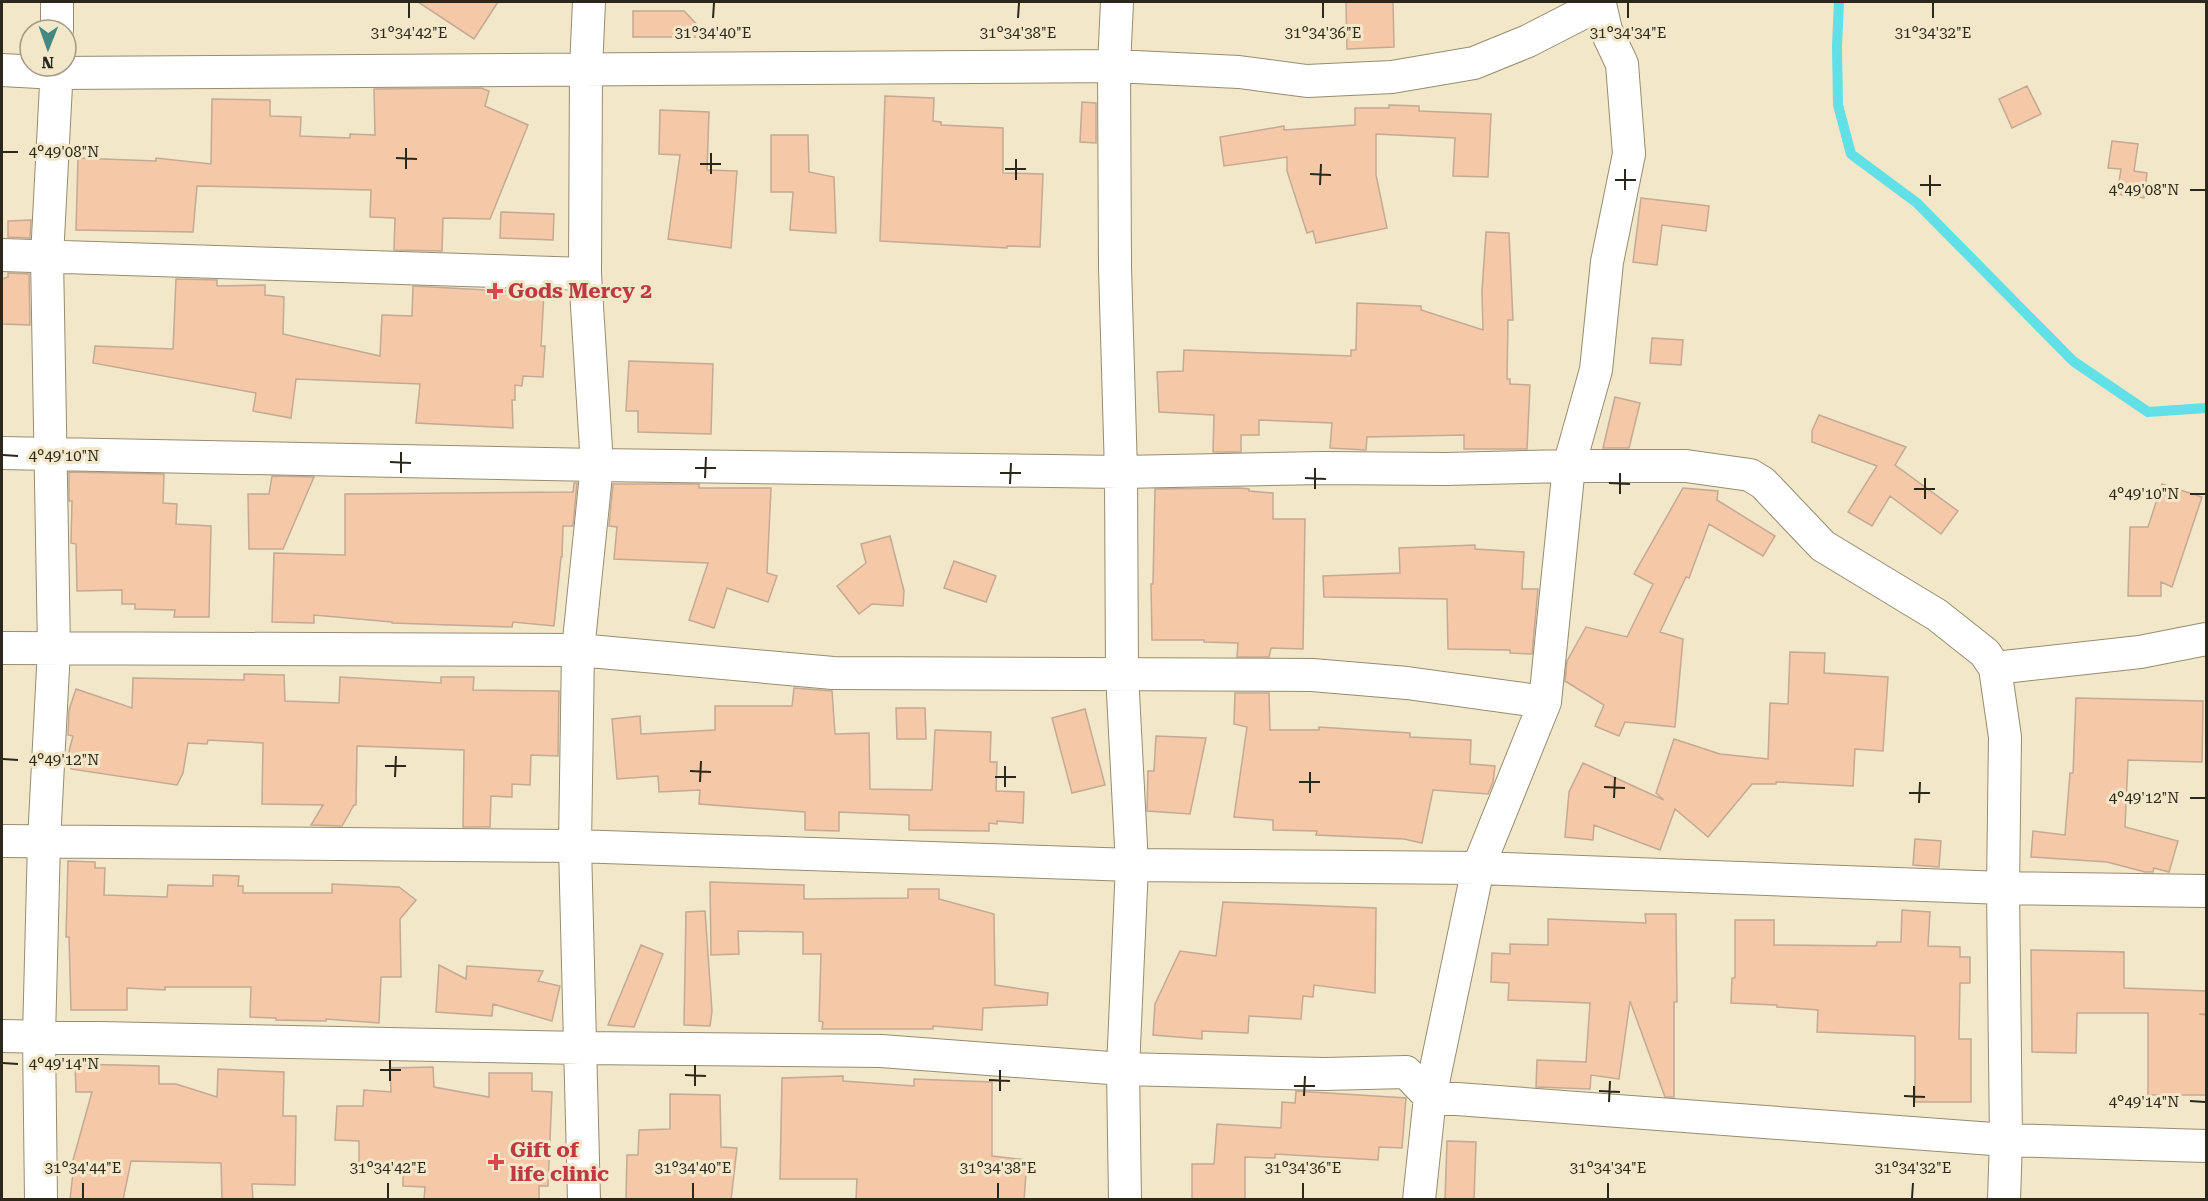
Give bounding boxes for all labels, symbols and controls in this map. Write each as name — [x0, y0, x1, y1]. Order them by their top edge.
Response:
north arrow — [18, 18, 78, 78]
text: 31°34'42"E — [371, 24, 447, 42]
text: 31°34'40"E — [675, 24, 751, 42]
text: 31°34'38"E — [980, 24, 1056, 42]
text: 31°34'36"E — [1285, 24, 1361, 42]
text: 31°34'34"E — [1590, 24, 1666, 42]
text: 31°34'32"E — [1895, 24, 1971, 42]
text: N — [41, 53, 54, 72]
text: 4°49'08"N — [29, 143, 99, 161]
text: 4°49'08"N — [2109, 181, 2179, 199]
place label: Gods Mercy 2 — [508, 279, 652, 303]
marker: Gods Mercy 2 — [486, 282, 504, 300]
text: 4°49'10"N — [29, 447, 99, 465]
text: 4°49'10"N — [2109, 485, 2179, 503]
text: 4°49'12"N — [29, 751, 99, 769]
text: 4°49'12"N — [2109, 789, 2179, 807]
text: 4°49'14"N — [29, 1055, 99, 1073]
text: 4°49'14"N — [2109, 1093, 2179, 1111]
place label: Gift of life clinic — [510, 1138, 609, 1186]
marker: Gift of life clinic — [487, 1153, 505, 1171]
text: 31°34'44"E — [45, 1159, 121, 1177]
text: 31°34'42"E — [350, 1159, 426, 1177]
text: 31°34'40"E — [655, 1159, 731, 1177]
text: 31°34'38"E — [960, 1159, 1036, 1177]
text: 31°34'36"E — [1265, 1159, 1341, 1177]
text: 31°34'34"E — [1570, 1159, 1646, 1177]
text: 31°34'32"E — [1875, 1159, 1951, 1177]

